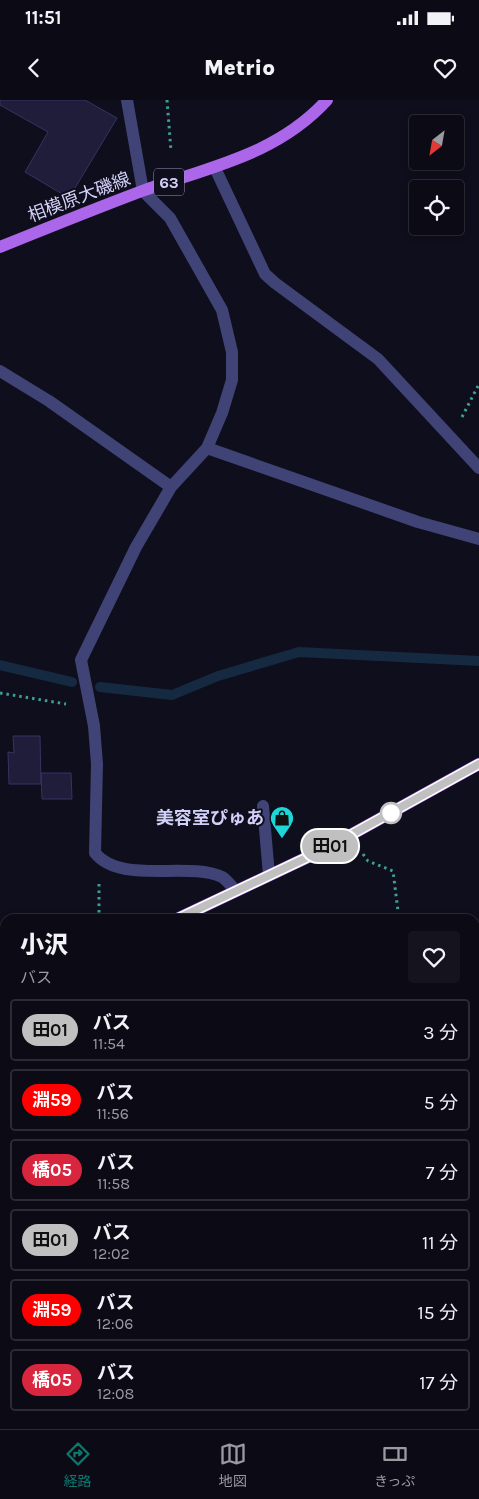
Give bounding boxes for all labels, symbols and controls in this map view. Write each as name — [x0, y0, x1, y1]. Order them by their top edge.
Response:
text: 11:51 — [25, 7, 62, 29]
icon: back — [20, 54, 48, 82]
icon: heart — [431, 54, 459, 82]
text: Metrio — [204, 55, 275, 81]
north arrow — [409, 115, 464, 170]
map controls — [409, 115, 464, 235]
street label: 相模原大磯線 — [25, 167, 133, 227]
road number: 63 — [154, 168, 184, 195]
button: locate — [409, 180, 464, 235]
unlabelled marker — [380, 802, 402, 824]
shop icon: 美容室ぴゅあ — [269, 805, 295, 839]
place label: 美容室ぴゅあ — [156, 807, 264, 829]
line badge: 田01 — [301, 830, 359, 862]
text: 田01 — [312, 835, 348, 857]
text: 小沢 — [20, 931, 68, 959]
button: heart — [408, 931, 460, 983]
text: バス — [20, 968, 52, 987]
text: バス — [93, 1012, 131, 1034]
text: 田01 — [32, 1019, 68, 1041]
text: 3 分 — [423, 1022, 458, 1044]
text: 11:54 — [93, 1034, 125, 1053]
text: バス — [96, 1082, 134, 1104]
text: 淵59 — [32, 1089, 71, 1111]
text: 5 分 — [424, 1092, 458, 1114]
text: 11:56 — [96, 1104, 129, 1123]
text: バス — [97, 1152, 135, 1174]
text: 橋05 — [32, 1159, 72, 1181]
text: 7 分 — [426, 1162, 458, 1184]
text: 11:58 — [97, 1174, 130, 1193]
text: バス — [93, 1222, 131, 1244]
text: 田01 — [32, 1229, 68, 1251]
text: 11 分 — [422, 1232, 458, 1254]
text: 12:02 — [93, 1244, 130, 1263]
text: バス — [96, 1292, 134, 1314]
text: 淵59 — [32, 1299, 71, 1321]
text: 15 分 — [417, 1302, 458, 1324]
text: 12:06 — [96, 1314, 133, 1333]
text: バス — [97, 1362, 135, 1384]
text: 橋05 — [32, 1369, 72, 1391]
text: 17 分 — [419, 1372, 458, 1394]
text: 12:08 — [97, 1384, 134, 1403]
tab: 経路 — [64, 1440, 92, 1490]
tab: 地図 — [219, 1440, 247, 1490]
tab: きっぷ — [374, 1440, 415, 1490]

